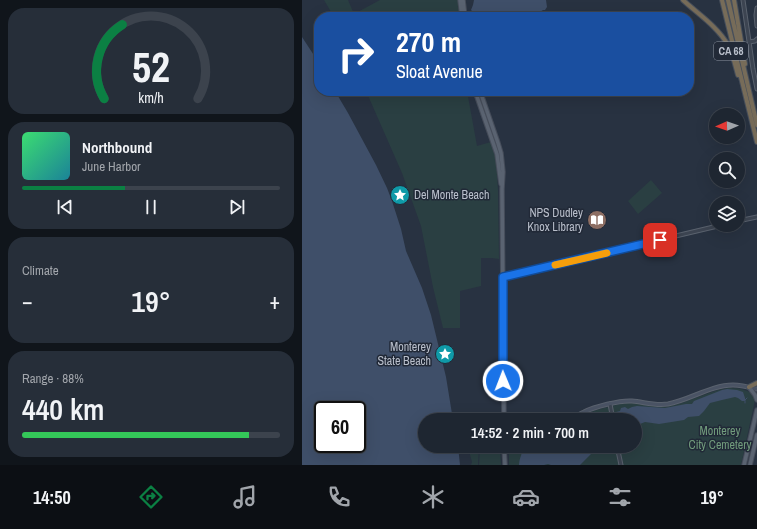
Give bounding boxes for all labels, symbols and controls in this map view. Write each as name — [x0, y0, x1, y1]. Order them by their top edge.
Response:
text: 270 m — [396, 23, 461, 61]
icon: right — [330, 28, 382, 80]
text: 52 — [132, 39, 170, 95]
road number: CA 68 — [714, 42, 748, 60]
text: Sloat Avenue — [396, 59, 483, 84]
text: km/h — [138, 88, 164, 107]
north arrow — [709, 108, 745, 144]
map controls — [709, 108, 745, 232]
text: Northbound — [82, 137, 152, 158]
button: search — [709, 152, 745, 188]
text: June Harbor — [82, 158, 141, 175]
place icon: Del Monte Beach — [389, 184, 411, 206]
place label: Del Monte Beach — [414, 187, 489, 203]
icon: previous — [54, 196, 76, 218]
icon: pause — [140, 196, 162, 218]
icon: next — [226, 196, 248, 218]
button: layers — [709, 196, 745, 232]
place label: NPS Dudley Knox Library — [527, 205, 583, 235]
library icon: NPS Dudley Knox Library — [586, 209, 608, 231]
pin — [643, 223, 677, 257]
icon: arrive — [649, 229, 671, 251]
text: Climate — [22, 262, 59, 279]
text: 19° — [131, 281, 171, 321]
text: − — [22, 286, 33, 316]
text: + — [269, 286, 280, 316]
place label: Monterey State Beach — [377, 339, 431, 369]
place icon: Monterey State Beach — [434, 343, 456, 365]
position arrow — [482, 360, 524, 402]
text: Range · 88% — [22, 370, 84, 387]
text: 440 km — [22, 389, 104, 429]
speed limit sign: 60 — [314, 401, 366, 453]
text: 14:52 · 2 min · 700 m — [471, 422, 589, 443]
park label: Monterey City Cemetery — [689, 423, 752, 453]
icon: directions — [137, 483, 165, 511]
icon: music — [231, 483, 259, 511]
icon: phone — [325, 483, 353, 511]
icon: climate — [419, 483, 447, 511]
icon: car — [512, 483, 540, 511]
icon: filters — [606, 483, 634, 511]
text: 14:50 — [33, 485, 71, 510]
text: 19° — [700, 485, 724, 510]

